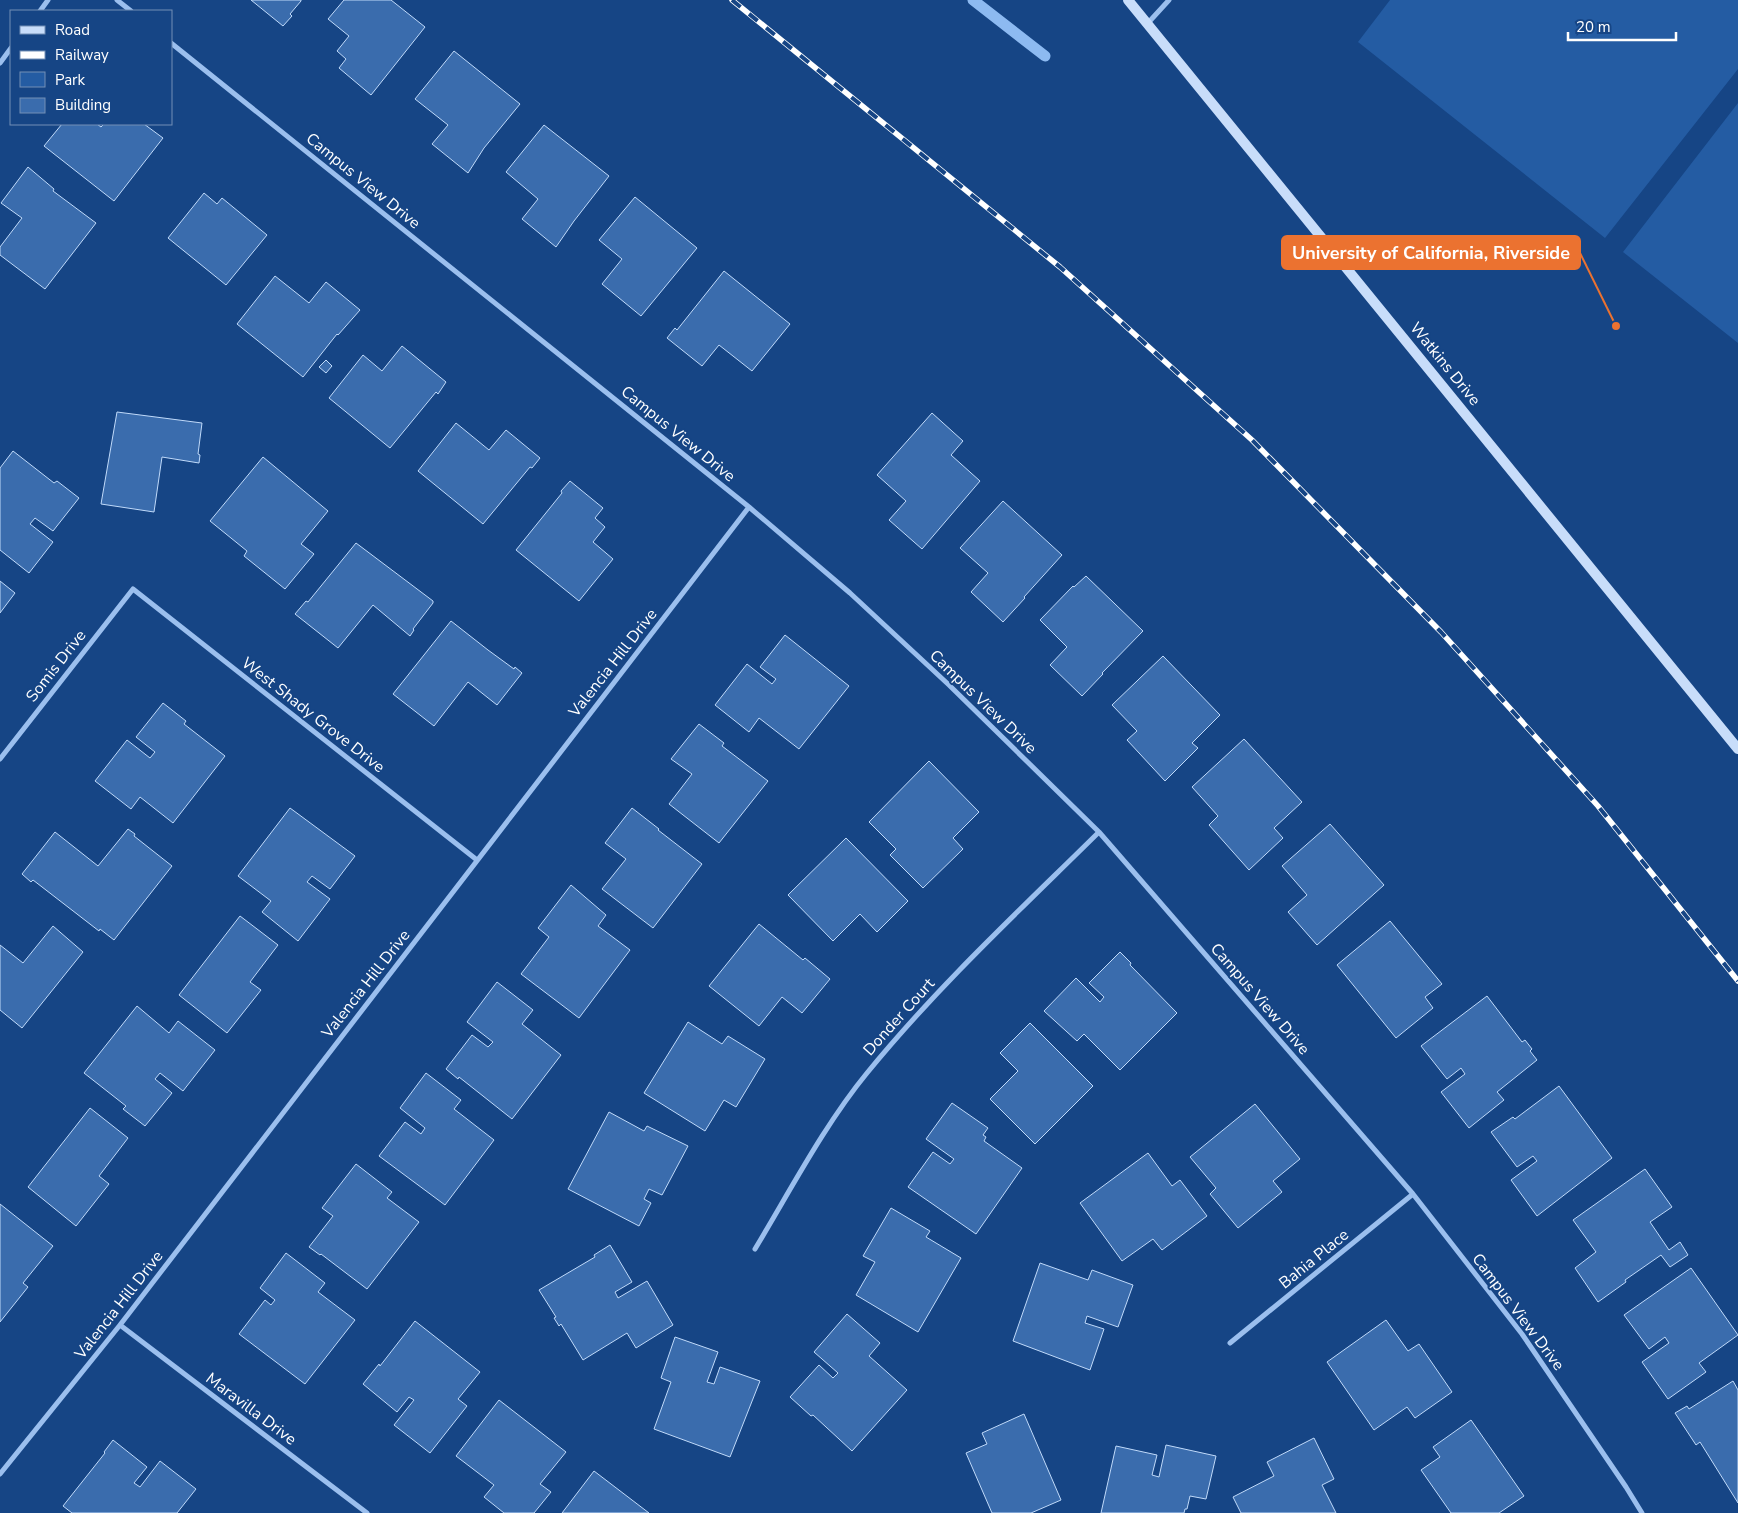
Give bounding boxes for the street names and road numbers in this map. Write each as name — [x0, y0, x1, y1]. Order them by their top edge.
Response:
street label: Campus View Drive — [301, 128, 425, 234]
street label: Watkins Drive — [1405, 318, 1485, 410]
street label: Campus View Drive — [616, 381, 740, 487]
street label: Valencia Hill Drive — [563, 604, 662, 723]
street label: Somis Drive — [21, 625, 91, 707]
street label: Campus View Drive — [924, 645, 1042, 759]
street label: West Shady Grove Drive — [237, 652, 389, 778]
street label: Valencia Hill Drive — [316, 925, 415, 1044]
street label: Campus View Drive — [1205, 938, 1315, 1060]
street label: Donder Court — [858, 973, 940, 1061]
street label: Bahia Place — [1275, 1224, 1353, 1294]
street label: Valencia Hill Drive — [69, 1246, 168, 1365]
street label: Campus View Drive — [1467, 1249, 1569, 1375]
street label: Maravilla Drive — [201, 1368, 301, 1450]

